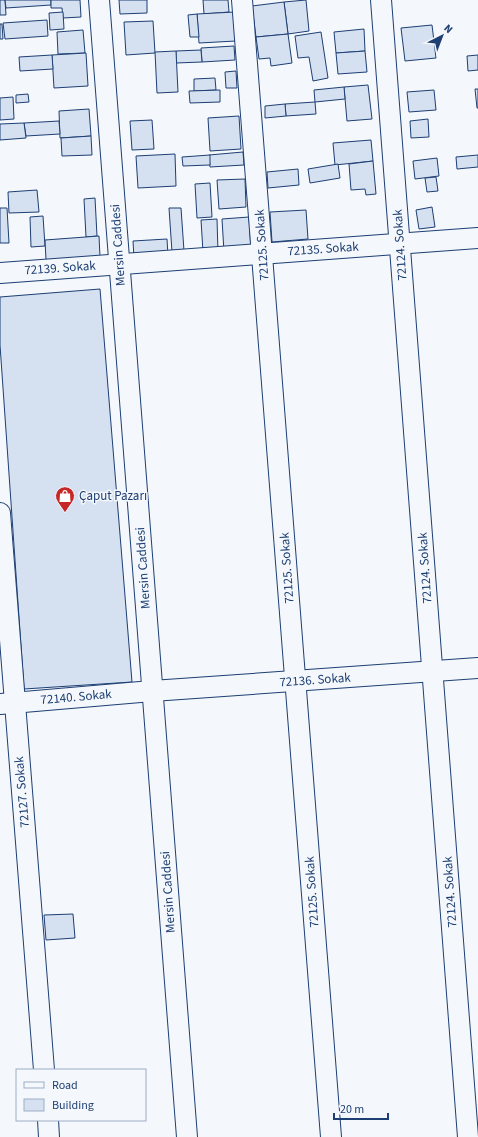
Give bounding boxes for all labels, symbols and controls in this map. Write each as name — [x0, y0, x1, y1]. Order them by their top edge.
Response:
north arrow — [422, 16, 462, 56]
text: N — [441, 21, 456, 37]
street label: Mersin Caddesi — [106, 203, 130, 287]
street label: 72125. Sokak — [250, 208, 273, 281]
street label: 72124. Sokak — [388, 208, 411, 281]
street label: 72135. Sokak — [287, 237, 360, 260]
street label: 72139. Sokak — [24, 256, 97, 279]
shop icon: Çaput Pazarı — [54, 485, 76, 513]
place label: Çaput Pazarı — [79, 487, 147, 505]
street label: Mersin Caddesi — [131, 526, 155, 610]
street label: 72125. Sokak — [275, 531, 298, 604]
street label: 72124. Sokak — [413, 531, 436, 604]
street label: 72136. Sokak — [279, 668, 352, 691]
street label: 72140. Sokak — [40, 685, 113, 709]
street label: 72127. Sokak — [10, 755, 34, 828]
street label: Mersin Caddesi — [156, 850, 180, 934]
street label: 72125. Sokak — [300, 855, 323, 928]
street label: 72124. Sokak — [438, 855, 461, 928]
legend — [16, 1069, 146, 1121]
text: Road — [52, 1077, 78, 1094]
scale bar — [334, 1095, 388, 1121]
text: Building — [52, 1097, 94, 1114]
text: 20 m — [340, 1101, 364, 1118]

